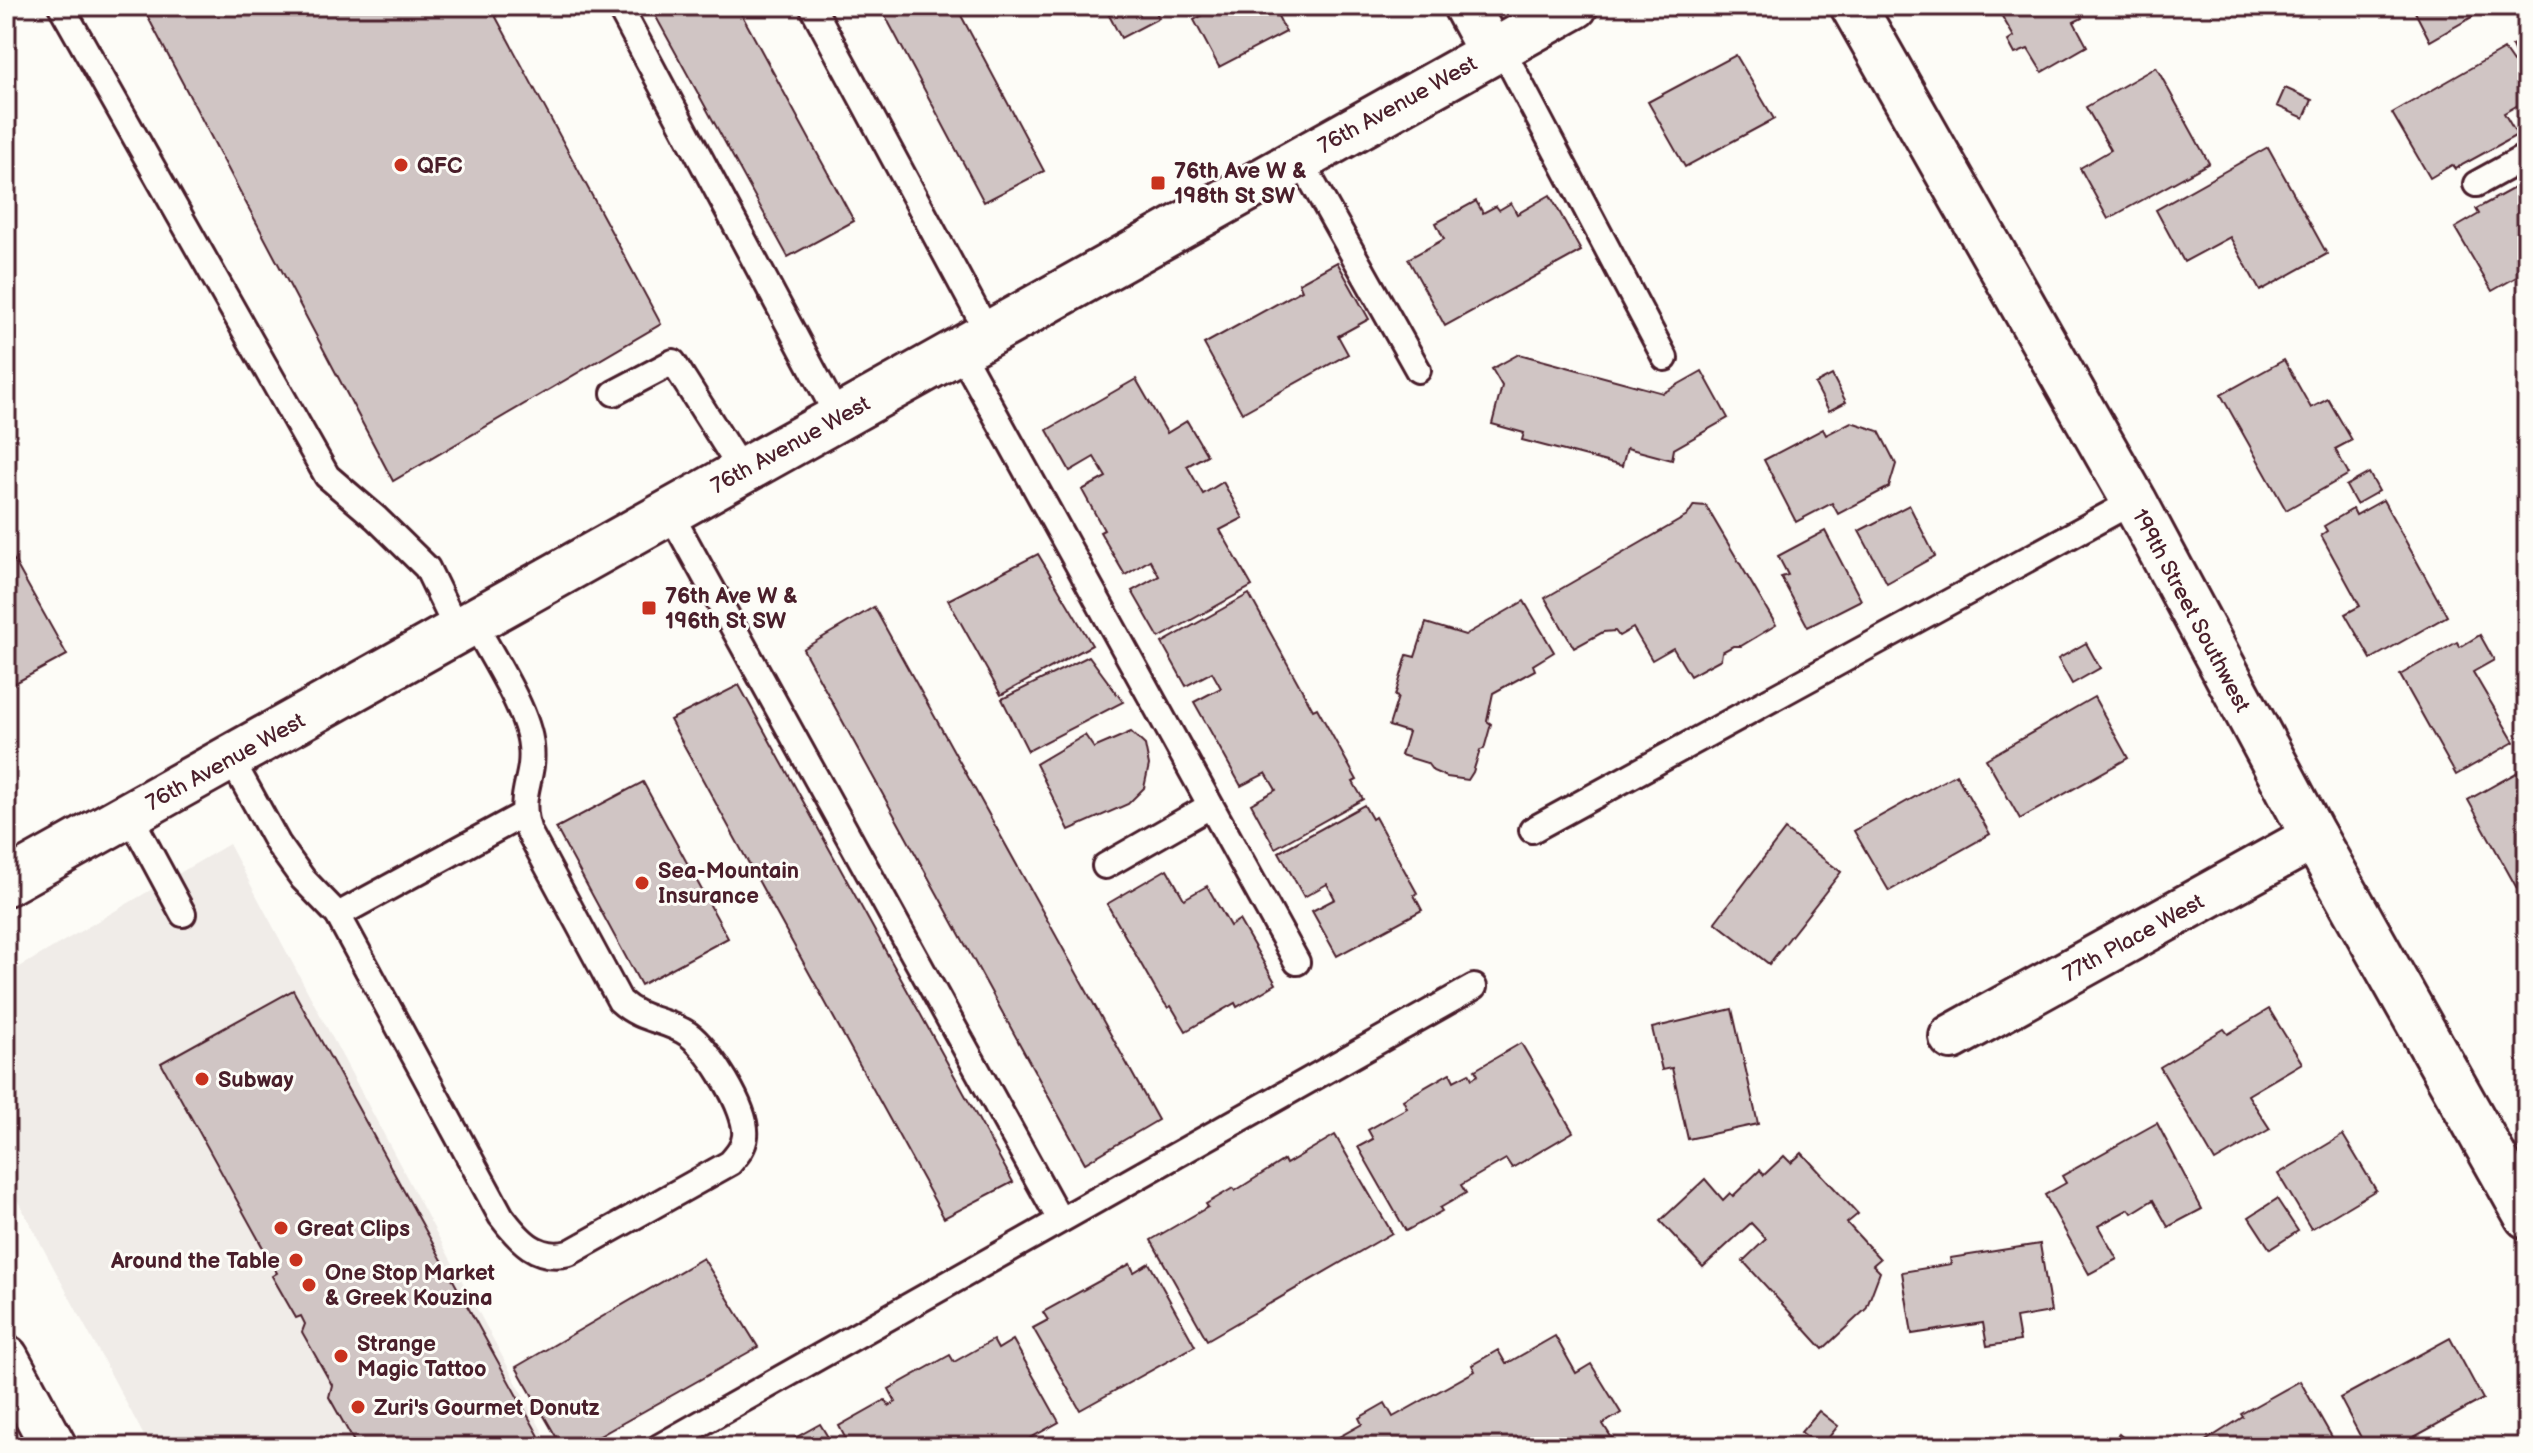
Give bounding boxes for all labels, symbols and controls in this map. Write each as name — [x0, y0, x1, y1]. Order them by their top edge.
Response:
street label: 76th Avenue West — [1314, 50, 1482, 160]
place label: QFC — [417, 153, 463, 180]
marker: QFC — [392, 156, 410, 174]
place label: 76th Ave W & 198th St SW — [1174, 158, 1307, 210]
marker: 76th Ave W & 198th St SW — [1149, 174, 1167, 192]
street label: 76th Avenue West — [707, 390, 875, 500]
street label: 199th Street Southwest — [2126, 505, 2256, 717]
place label: 76th Ave W & 196th St SW — [665, 583, 798, 635]
marker: 76th Ave W & 196th St SW — [640, 599, 658, 617]
street label: 76th Avenue West — [142, 707, 310, 817]
place label: Sea-Mountain Insurance — [658, 858, 799, 910]
marker: Sea-Mountain Insurance — [633, 874, 651, 892]
street label: 77th Place West — [2059, 888, 2209, 988]
place label: Subway — [218, 1067, 294, 1094]
marker: Subway — [193, 1070, 211, 1088]
place label: Great Clips — [297, 1216, 410, 1243]
marker: Great Clips — [272, 1219, 290, 1237]
place label: Around the Table — [110, 1248, 280, 1275]
marker: Around the Table — [287, 1251, 305, 1269]
place label: One Stop Market & Greek Kouzina — [325, 1260, 496, 1312]
marker: One Stop Market & Greek Kouzina — [300, 1276, 318, 1294]
place label: Strange Magic Tattoo — [357, 1331, 487, 1383]
marker: Strange Magic Tattoo — [332, 1347, 350, 1365]
place label: Zuri's Gourmet Donutz — [374, 1395, 600, 1422]
marker: Zuri's Gourmet Donutz — [349, 1398, 367, 1416]

